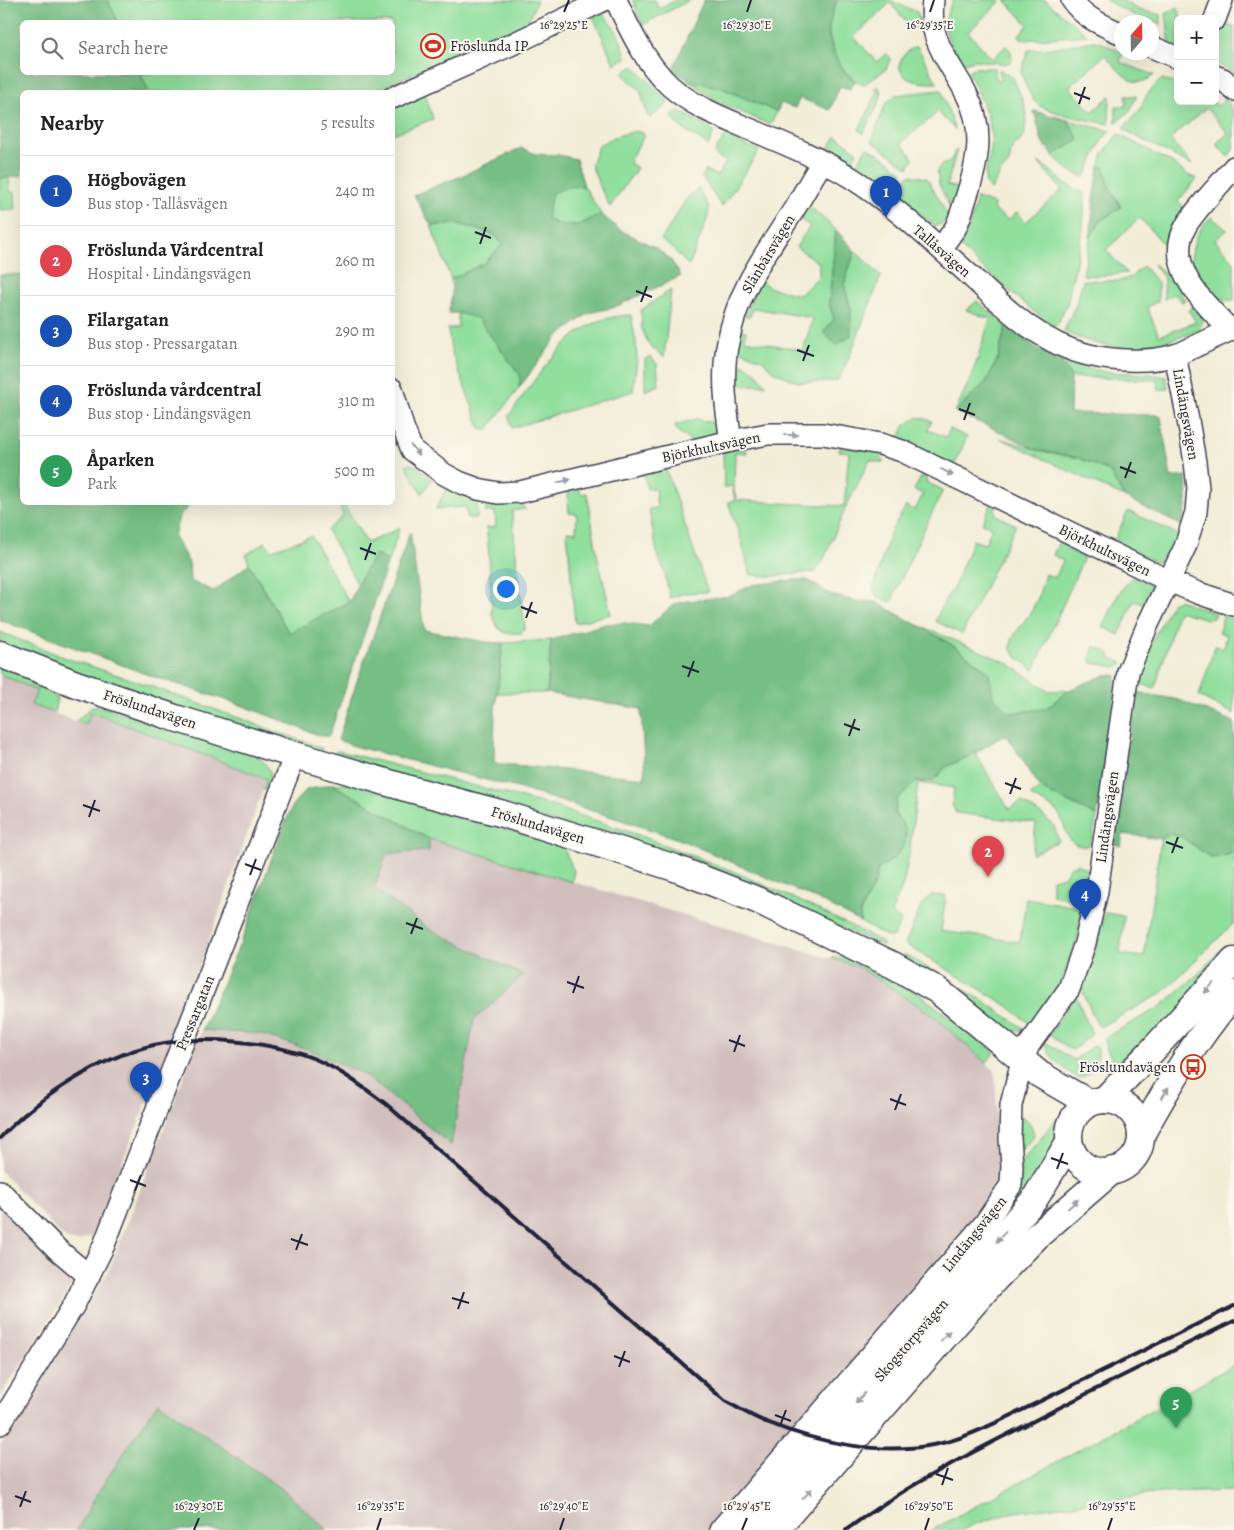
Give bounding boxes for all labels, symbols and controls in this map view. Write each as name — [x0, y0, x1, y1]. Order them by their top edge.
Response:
north arrow — [1114, 15, 1159, 60]
map controls — [1174, 15, 1219, 105]
button: + — [1174, 15, 1219, 60]
text: 16°29'25"E — [540, 17, 588, 33]
text: 16°29'30"E — [723, 17, 771, 33]
text: 16°29'35"E — [906, 17, 954, 33]
search box — [20, 20, 395, 75]
sports icon: Fröslunda IP — [420, 33, 446, 59]
icon: search — [38, 34, 66, 62]
text: Search here — [78, 35, 168, 61]
place label: Fröslunda IP — [450, 36, 528, 56]
button: − — [1174, 60, 1219, 105]
text: Nearby — [40, 109, 103, 137]
text: 5 results — [321, 112, 375, 134]
text: Högbovägen — [87, 167, 186, 193]
pin: 1 — [870, 176, 902, 217]
text: 1 — [53, 180, 59, 202]
text: 240 m — [335, 180, 375, 202]
text: Bus stop · Tallåsvägen — [87, 193, 228, 215]
street label: Slånbärsvägen — [737, 211, 799, 297]
street label: Tallåsvägen — [909, 220, 975, 282]
text: Fröslunda Vårdcentral — [87, 237, 263, 263]
text: 2 — [52, 250, 60, 272]
text: 260 m — [335, 250, 375, 272]
text: Hospital · Lindängsvägen — [87, 263, 251, 285]
text: Filargatan — [87, 307, 169, 333]
text: 3 — [53, 320, 59, 342]
text: 290 m — [335, 320, 375, 342]
text: Bus stop · Pressargatan — [87, 333, 237, 355]
street label: Lindängsvägen — [1168, 367, 1204, 461]
text: Fröslunda vårdcentral — [87, 377, 261, 403]
text: 4 — [52, 390, 60, 412]
text: 310 m — [338, 390, 375, 412]
text: Bus stop · Lindängsvägen — [87, 403, 251, 425]
street label: Björkhultsvägen — [660, 427, 762, 467]
one-way arrow — [783, 431, 799, 439]
one-way arrow — [410, 444, 421, 457]
text: Åparken — [87, 447, 154, 473]
text: 5 — [53, 460, 59, 482]
text: 500 m — [335, 460, 375, 482]
one-way arrow — [940, 468, 954, 476]
text: Park — [87, 473, 117, 495]
one-way arrow — [556, 477, 571, 485]
street label: Björkhultsvägen — [1056, 519, 1154, 581]
your location — [493, 576, 519, 602]
street label: Fröslundavägen — [101, 684, 199, 734]
street label: Lindängsvägen — [1091, 770, 1123, 864]
street label: Fröslundavägen — [489, 801, 587, 849]
pin: 2 — [972, 836, 1004, 877]
pin: 4 — [1069, 879, 1101, 920]
street label: Pressargatan — [171, 972, 219, 1054]
one-way arrow — [1203, 981, 1214, 994]
bus stop icon: Fröslundavägen — [1180, 1054, 1206, 1080]
place label: Fröslundavägen — [1079, 1057, 1176, 1077]
pin: 3 — [130, 1062, 162, 1103]
one-way arrow — [1161, 1087, 1170, 1100]
street label: Lindängsvägen — [937, 1192, 1011, 1276]
one-way arrow — [1066, 1199, 1079, 1210]
one-way arrow — [996, 1230, 1007, 1243]
street label: Skogstorpsvägen — [869, 1294, 953, 1386]
one-way arrow — [939, 1330, 951, 1342]
pin: 5 — [1160, 1387, 1192, 1428]
one-way arrow — [854, 1392, 866, 1404]
one-way arrow — [801, 1488, 813, 1500]
text: 16°29'30"E — [175, 1498, 223, 1514]
text: 16°29'35"E — [357, 1498, 405, 1514]
text: 16°29'40"E — [539, 1498, 589, 1514]
text: 16°29'45"E — [723, 1498, 771, 1514]
text: 16°29'50"E — [905, 1498, 953, 1514]
text: 16°29'55"E — [1088, 1498, 1136, 1514]

